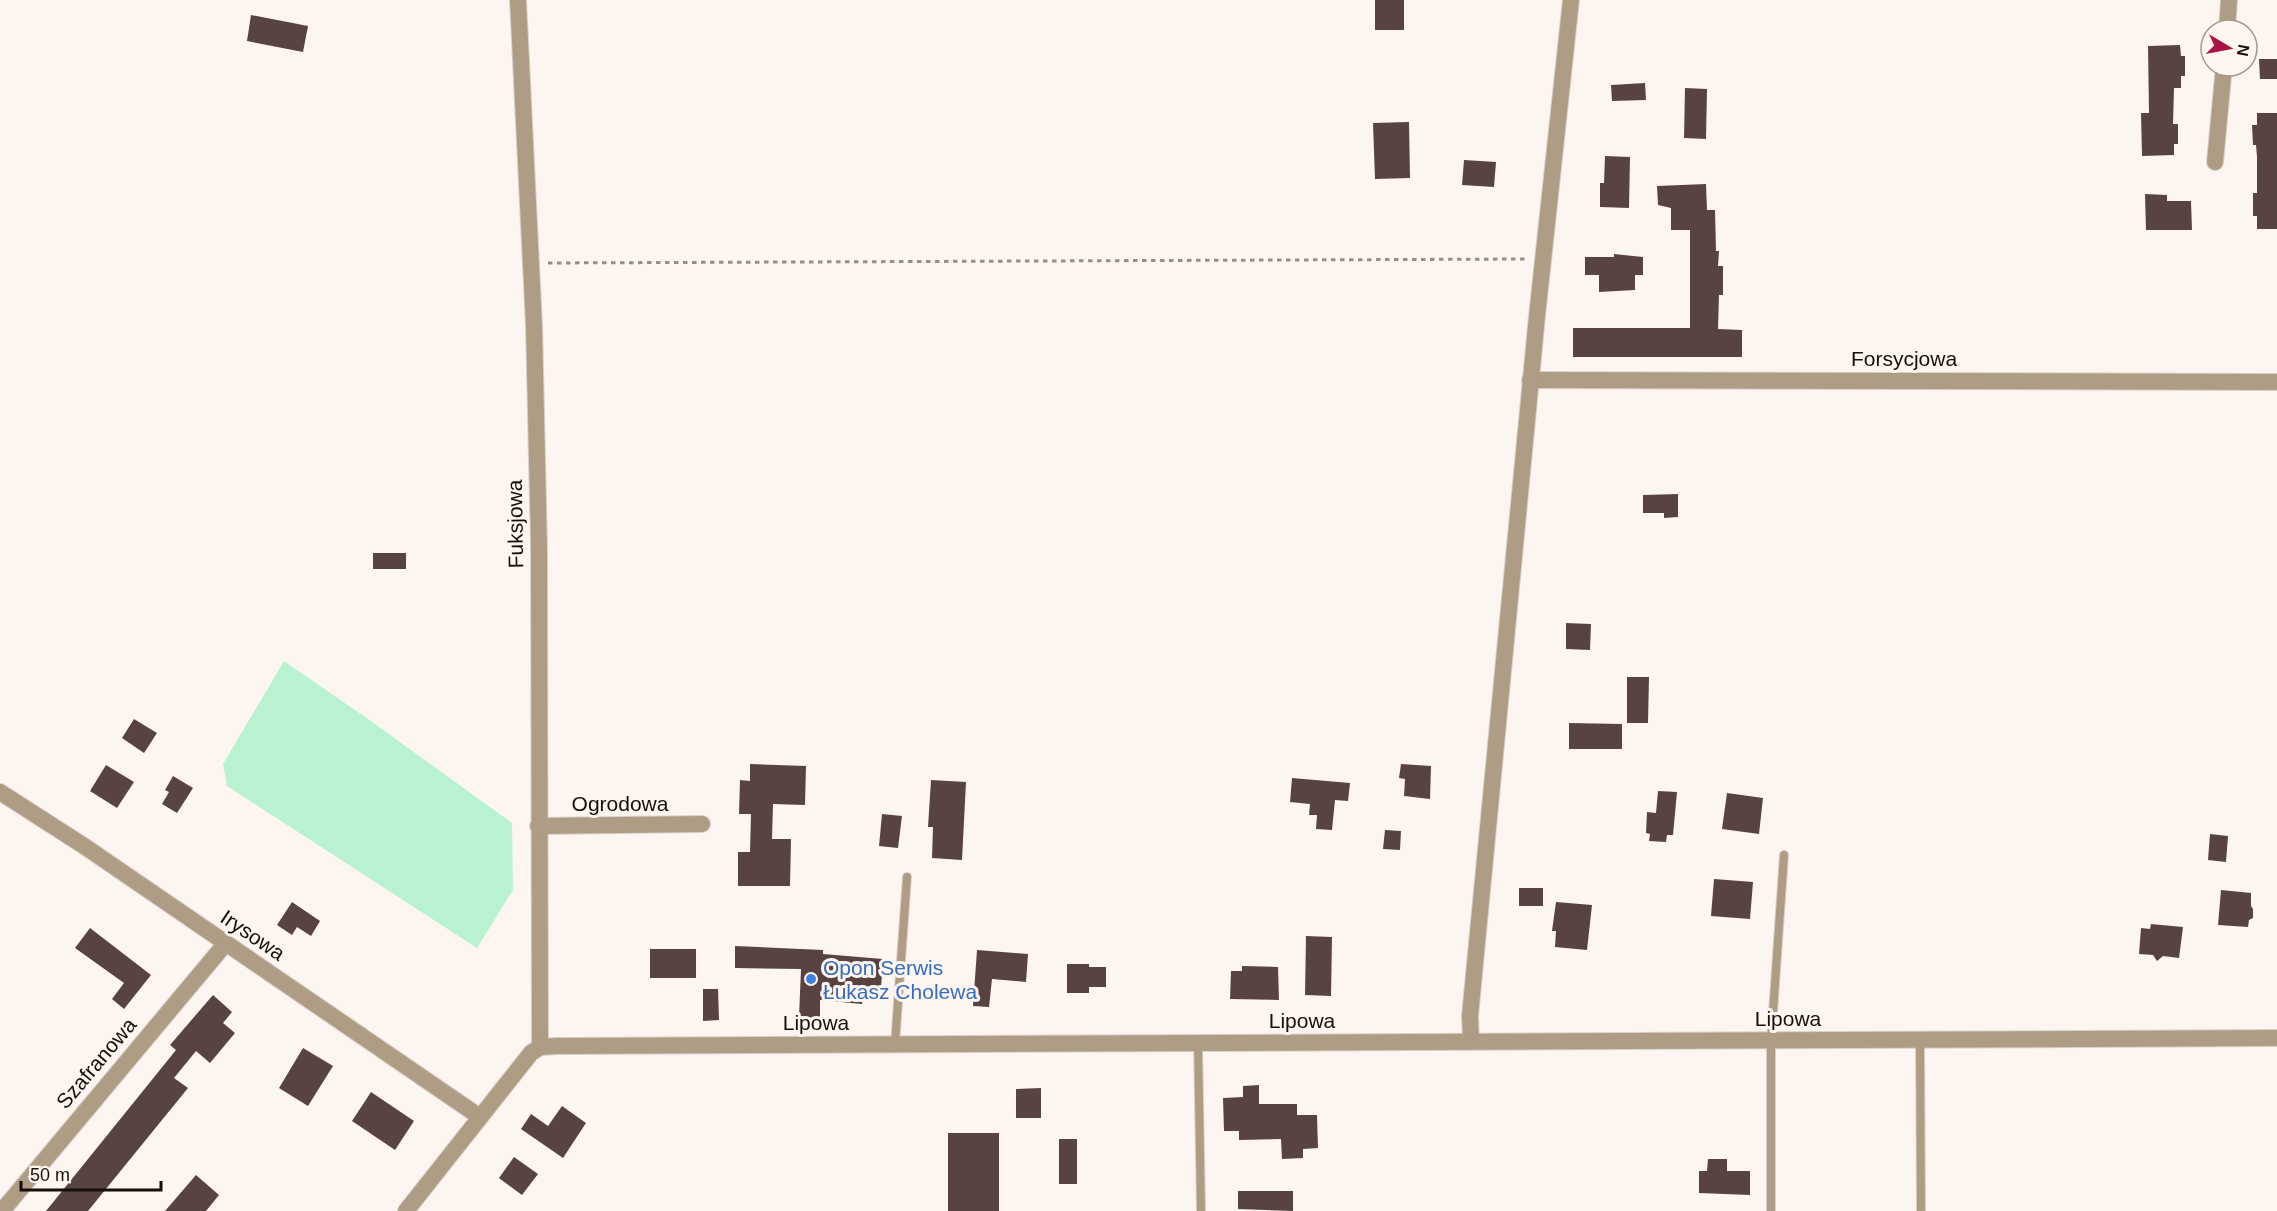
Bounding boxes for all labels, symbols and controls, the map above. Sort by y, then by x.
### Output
north arrow [2199,18,2259,78]
text: N [2234,43,2253,58]
street label: Forsycjowa [1851,347,1957,370]
street label: Fuksjowa [503,479,527,569]
street label: Ogrodowa [572,792,669,815]
street label: Irysowa [217,905,290,965]
place label: Opon Serwis Łukasz Cholewa [823,956,977,1003]
marker: Opon Serwis Łukasz Cholewa [804,972,818,986]
street label: Lipowa [1755,1007,1822,1030]
street label: Lipowa [1269,1009,1336,1032]
street label: Lipowa [783,1011,850,1034]
street label: Szafranowa [52,1013,141,1113]
scale bar [21,1154,160,1192]
text: 50 m [30,1165,70,1185]

